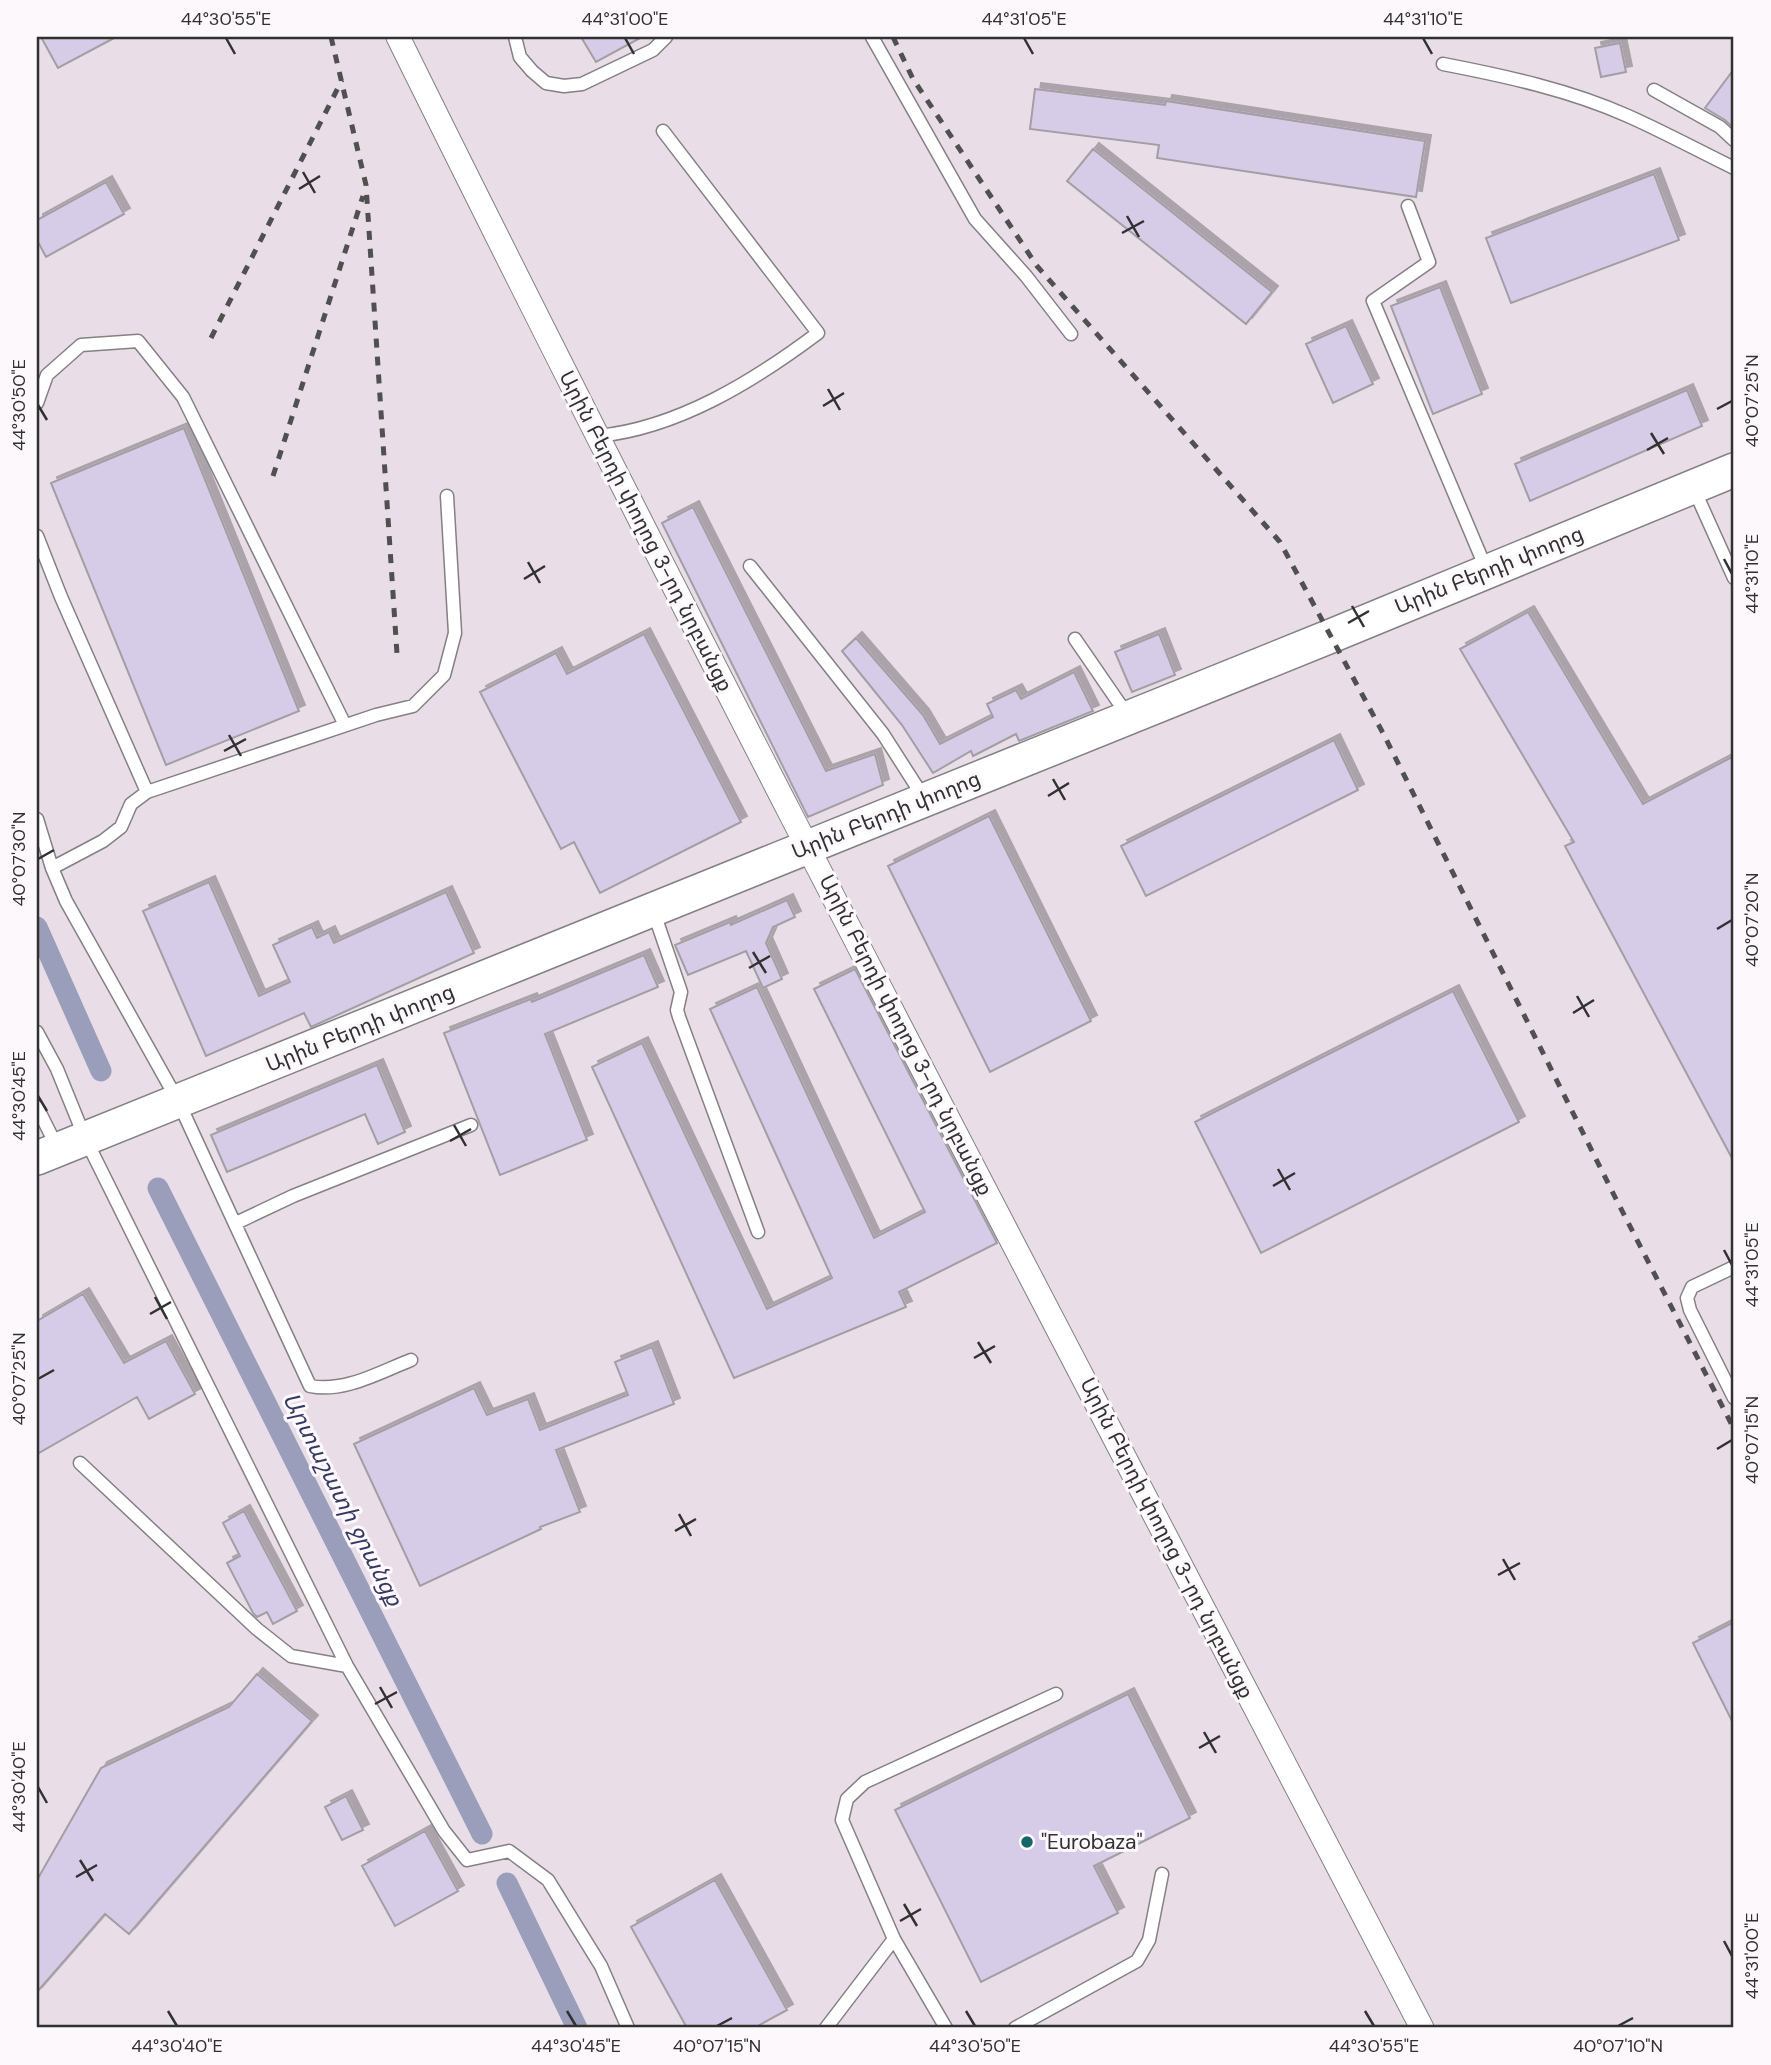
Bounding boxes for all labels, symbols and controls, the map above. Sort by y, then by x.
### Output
text: 44°30'55"E [181,7,271,31]
text: 44°31'00"E [582,7,668,31]
text: 44°31'05"E [981,7,1067,31]
text: 44°31'10"E [1383,7,1463,31]
text: 40°07'25"N [1740,354,1764,448]
text: 44°30'50"E [7,359,31,451]
street label: Արին Բերդի փողոց 3-րդ նրբանցք [553,366,739,696]
street label: Արին Բերդի փողոց [1390,519,1588,621]
text: 44°31'10"E [1740,534,1764,614]
street label: Արին Բերդի փողոց [787,764,985,866]
text: 40°07'30"N [7,811,31,907]
street label: Արին Բերդի փողոց 3-րդ նրբանցք [813,870,999,1200]
text: 40°07'20"N [1740,873,1764,967]
street label: Արին Բերդի փողոց [261,977,459,1079]
text: 44°30'45"E [7,1051,31,1141]
text: 44°31'05"E [1740,1222,1764,1308]
text: 40°07'25"N [7,1332,31,1426]
street label: Արին Բերդի փողոց 3-րդ նրբանցք [1074,1373,1260,1703]
water label: Արտաշատի ջրանցք [276,1387,410,1612]
text: 40°07'15"N [1740,1396,1764,1484]
text: 44°30'40"E [7,1741,31,1833]
place label: "Eurobaza" [1041,1828,1143,1856]
marker: "Eurobaza" [1019,1834,1035,1850]
text: 44°31'00"E [1740,1913,1764,1999]
text: 44°30'40"E [131,2034,223,2058]
text: 44°30'45"E [531,2034,621,2058]
text: 40°07'15"N [673,2034,761,2058]
text: 44°30'50"E [929,2034,1021,2058]
text: 44°30'55"E [1329,2034,1419,2058]
text: 40°07'10"N [1573,2034,1663,2058]

